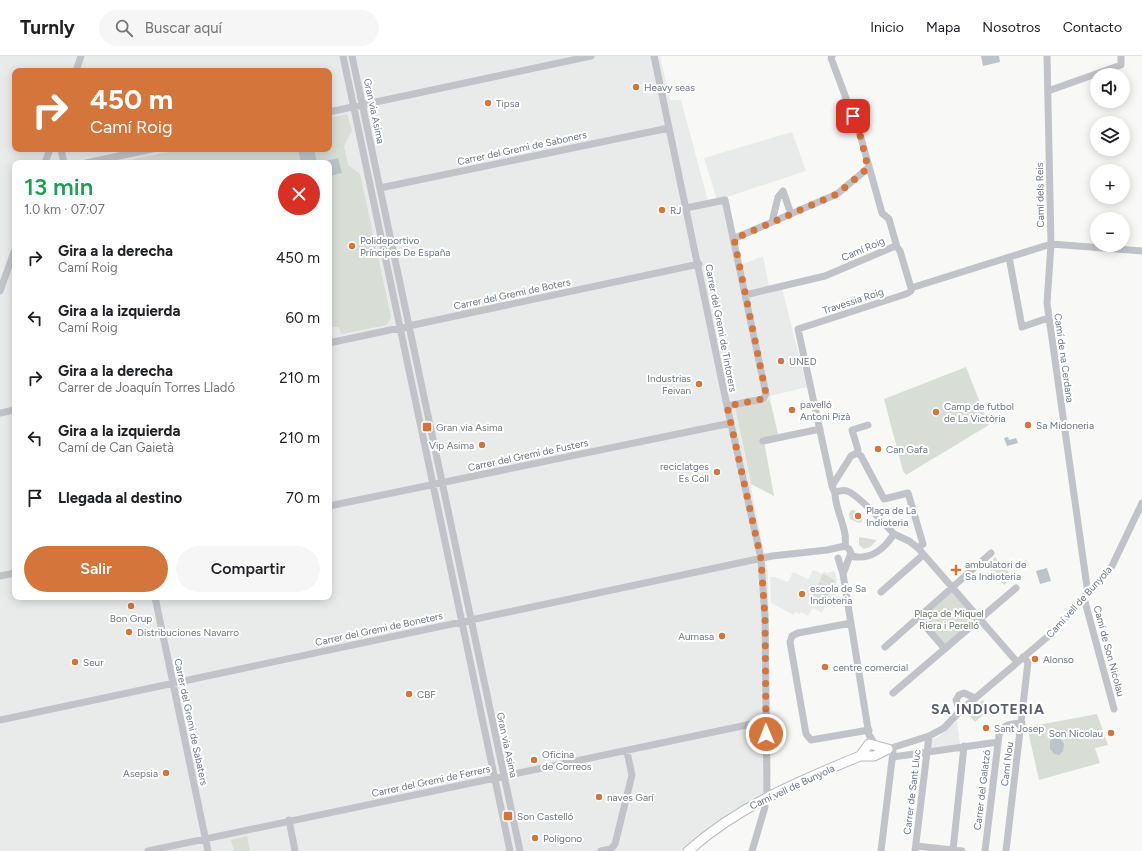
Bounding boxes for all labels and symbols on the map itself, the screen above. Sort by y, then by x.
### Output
street label: Gran via Asima [361,77,387,145]
place label: Heavy seas [644,81,695,94]
marker: Heavy seas [631,82,641,92]
place label: Tipsa [496,97,520,110]
marker: Tipsa [483,98,493,108]
pin [836,99,870,133]
street label: Carrer del Gremi de Saboners [456,128,588,168]
street label: Camí dels Reis [1033,162,1047,228]
place label: RJ [670,204,681,217]
marker: RJ [657,205,667,215]
place label: Polideportivo Príncipes De España [360,234,450,259]
street label: Camí Roig [839,234,887,264]
marker: Polideportivo Príncipes De España [347,241,357,251]
street label: Carrer del Gremi de Tintorers [702,263,740,393]
street label: Carrer del Gremi de Boters [452,275,572,313]
street label: Travessia Roig [821,285,885,317]
street label: Camí de na Cerdana [1051,312,1077,404]
place label: UNED [789,355,817,368]
marker: UNED [776,356,786,366]
place label: Industrias Feivan [647,372,691,397]
marker: Industrias Feivan [694,379,704,389]
place label: pavelló Antoni Pizà [800,398,850,423]
place label: Camp de futbol de La Victòria [944,400,1014,425]
marker: pavelló Antoni Pizà [787,405,797,415]
marker: Camp de futbol de La Victòria [931,407,941,417]
place label: Sa Midoneria [1036,419,1094,432]
marker: Sa Midoneria [1023,420,1033,430]
marker: Gran via Asima [421,421,433,433]
place label: Gran via Asima [436,421,503,434]
street label: Carrer del Gremi de Fusters [467,436,590,474]
place label: Vip Asima [429,439,474,452]
marker: Vip Asima [477,440,487,450]
place label: Can Gafa [886,443,928,456]
marker: Can Gafa [873,444,883,454]
place label: reciclatges Es Coll [660,460,709,485]
marker: reciclatges Es Coll [712,467,722,477]
place label: Plaça de La Indioteria [866,504,916,529]
marker: Plaça de La Indioteria [853,511,863,521]
place label: ambulatori de Sa Indioteria [965,558,1027,583]
street label: Camí vell de Bunyola [1043,563,1115,641]
marker: ambulatori de Sa Indioteria [950,564,962,576]
place label: escola de Sa Indioteria [810,582,866,607]
marker: escola de Sa Indioteria [797,589,807,599]
marker: Bon Grup [126,601,136,611]
street label: Camí de Son Nicolau [1091,604,1127,698]
park label: Plaça de Miquel Riera i Perelló [914,607,984,632]
street label: Carrer del Gremi de Boneters [314,609,444,649]
place label: Bon Grup [110,612,152,625]
place label: Distribuciones Navarro [137,626,239,639]
marker: Distribuciones Navarro [124,627,134,637]
place label: Aumasa [678,630,714,643]
marker: Aumasa [717,631,727,641]
place label: Alonso [1043,653,1074,666]
marker: Alonso [1030,654,1040,664]
place label: Seur [83,656,104,669]
marker: Seur [70,657,80,667]
street label: Carrer del Gremi de Sabaters [171,657,211,787]
place label: centre comercial [833,661,908,674]
marker: centre comercial [820,662,830,672]
place label: CBF [417,688,436,701]
marker: CBF [404,689,414,699]
district label: SA INDIOTERIA [931,701,1045,718]
street label: Gran via Asima [494,711,520,779]
position arrow [745,713,787,755]
place label: Sant Josep [994,722,1044,735]
marker: Sant Josep [981,723,991,733]
place label: Son Nicolau [1049,727,1103,740]
marker: Son Nicolau [1106,728,1116,738]
street label: Camí Nou [998,741,1016,787]
place label: Oficina de Correos [542,748,592,773]
street label: Carrer de Sant Lluc [900,748,924,835]
street label: Carrer del Galatzó [971,749,993,831]
marker: Oficina de Correos [529,755,539,765]
street label: Carrer del Gremi de Ferrers [370,762,492,800]
street label: Camí vell de Bunyola [747,762,837,812]
place label: Asepsia [123,767,158,780]
marker: Asepsia [161,768,171,778]
place label: naves Garí [607,791,654,804]
marker: naves Garí [594,792,604,802]
marker: Son Castelló [502,810,514,822]
place label: Son Castelló [517,810,574,823]
place label: Polígono [543,832,582,845]
marker: Polígono [530,833,540,843]

